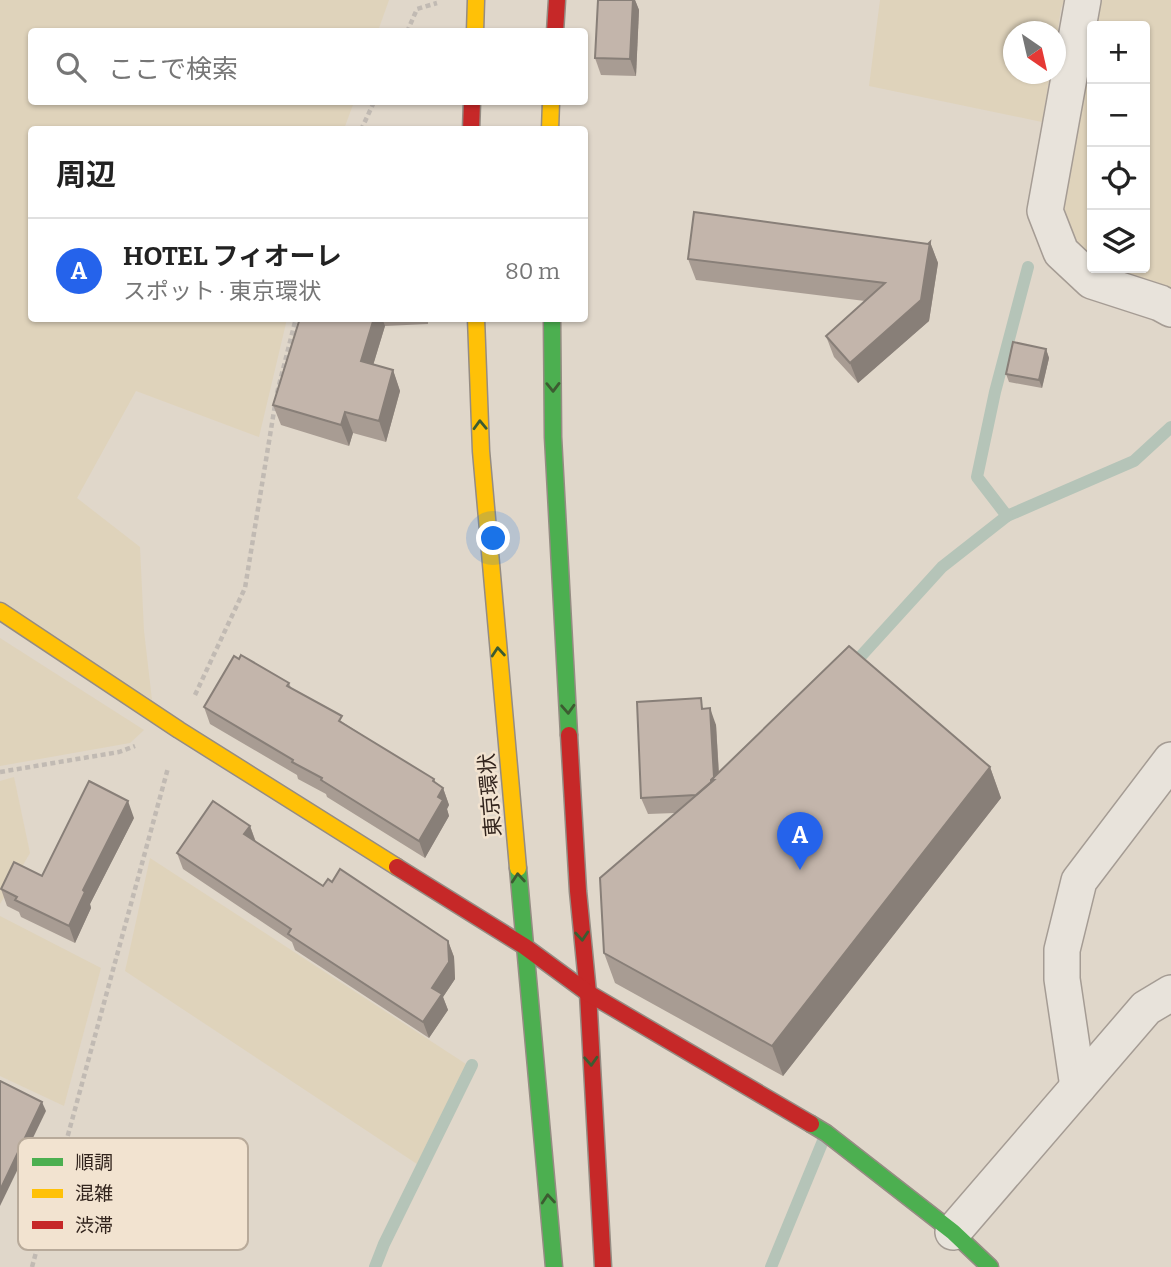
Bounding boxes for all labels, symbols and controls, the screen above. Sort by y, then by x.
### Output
north arrow [1003,21,1066,84]
map controls [1087,21,1150,273]
button: + [1087,21,1150,84]
search box [28,28,588,105]
icon: search [52,48,90,86]
text: ここで検索 [108,54,238,85]
button: − [1087,84,1150,147]
button: locate [1087,147,1150,210]
text: 周辺 [56,157,116,193]
button: layers [1087,210,1150,273]
text: HOTEL フィオーレ [123,241,342,272]
text: A [71,257,87,285]
text: 80 m [505,257,560,285]
text: スポット · 東京環状 [123,277,321,305]
one-way arrow [545,382,561,392]
one-way arrow [472,419,487,430]
your location [476,521,510,555]
one-way arrow [491,646,506,657]
one-way arrow [560,703,575,714]
street label: 東京環状 [473,752,507,838]
pin: A [777,812,823,870]
one-way arrow [511,873,526,884]
one-way arrow [574,930,589,941]
one-way arrow [584,1056,599,1067]
legend [18,1138,248,1250]
text: 順調 [75,1151,113,1174]
text: 混雑 [75,1182,113,1205]
one-way arrow [541,1193,556,1204]
text: 渋滞 [75,1214,113,1237]

